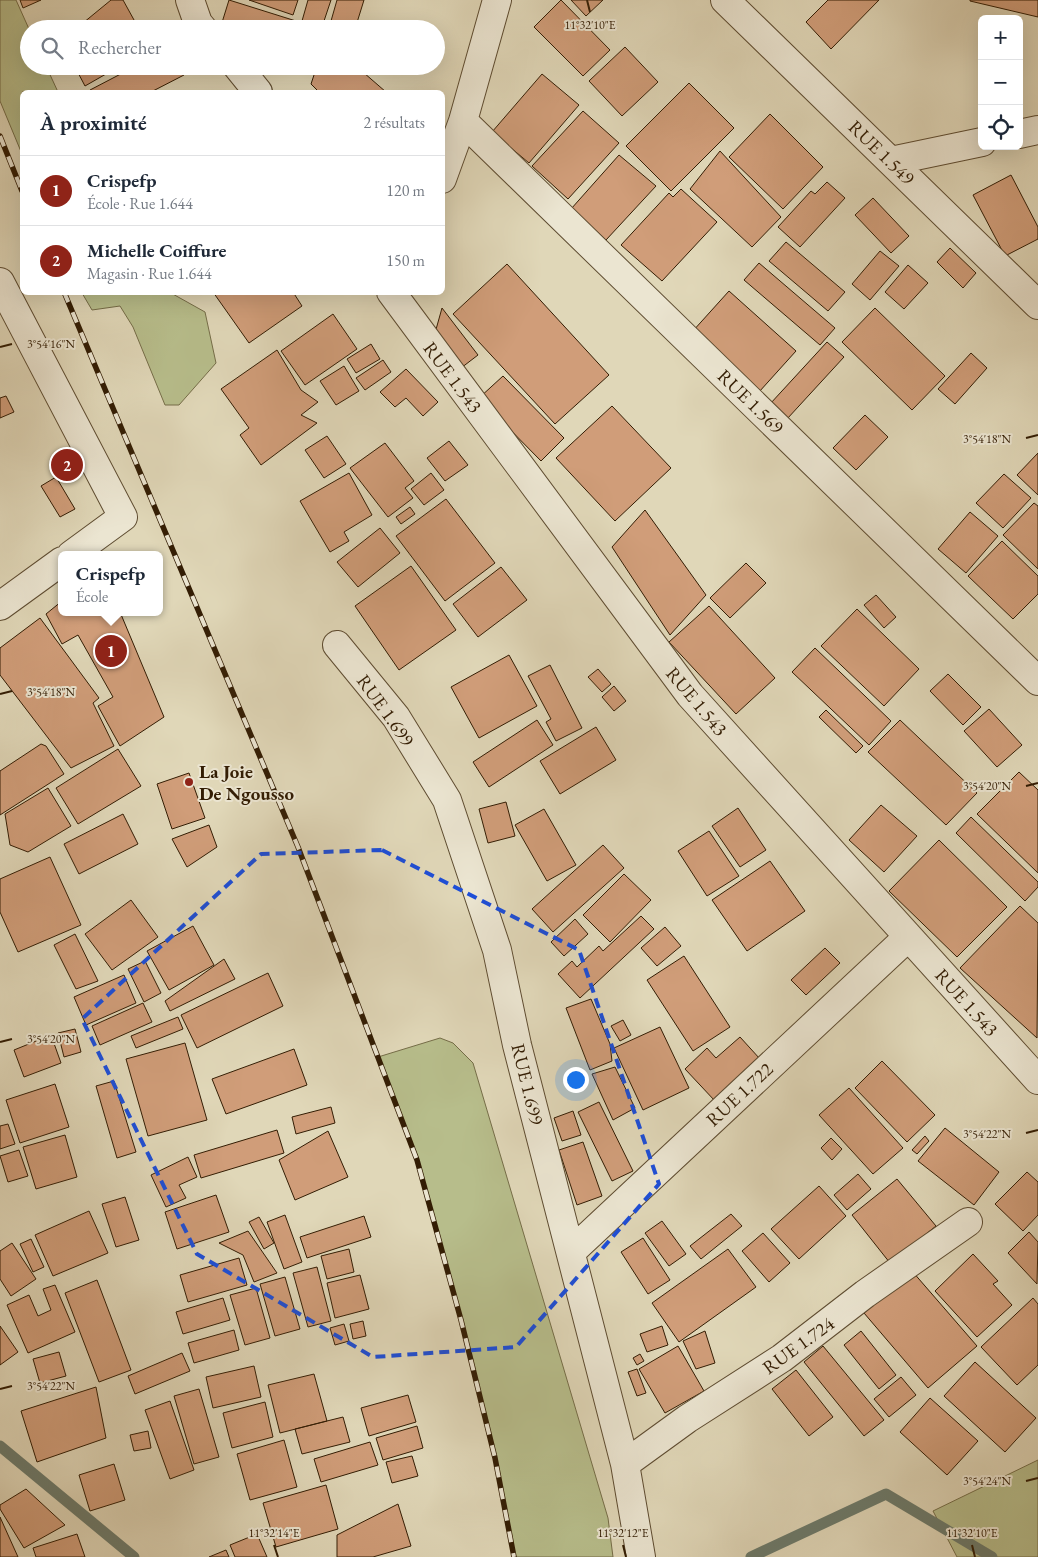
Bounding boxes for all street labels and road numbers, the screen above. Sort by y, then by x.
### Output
street label: RUE 1.549 [843,115,920,190]
street label: RUE 1.543 [418,337,488,418]
street label: RUE 1.569 [712,364,789,439]
street label: RUE 1.543 [660,662,733,741]
street label: RUE 1.699 [351,669,420,751]
street label: RUE 1.543 [930,963,1004,1042]
street label: RUE 1.699 [505,1041,550,1127]
street label: RUE 1.722 [700,1057,778,1132]
street label: RUE 1.724 [757,1310,840,1380]

